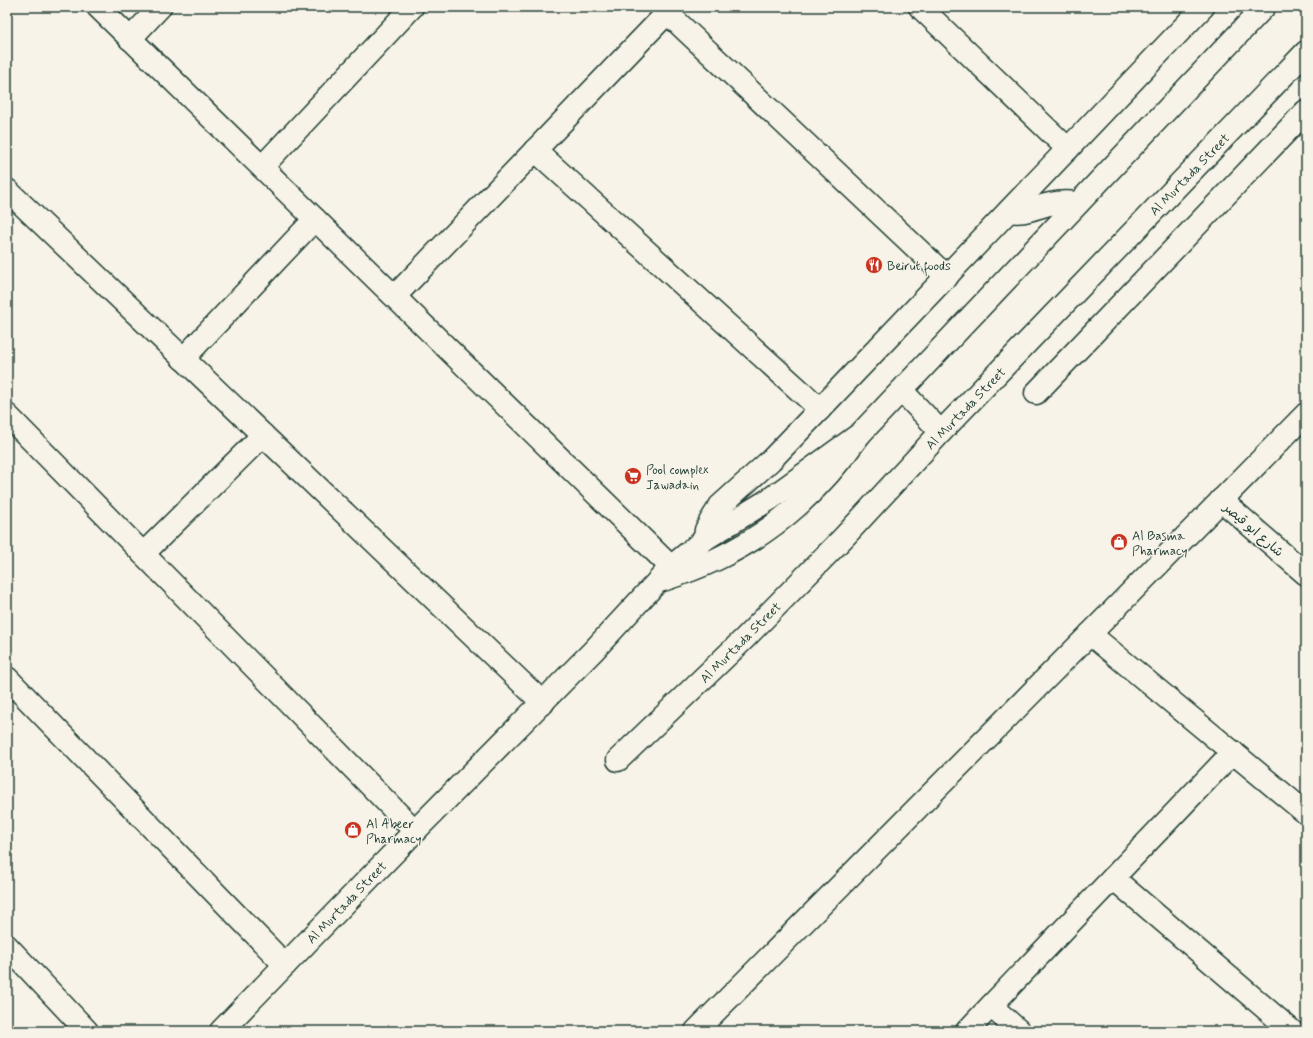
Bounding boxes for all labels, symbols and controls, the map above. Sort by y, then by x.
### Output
street label: Al Murtada Street [1146,130,1234,220]
restaurant icon: Beirut foods [864,255,884,275]
place label: Beirut foods [887,258,951,277]
street label: Al Murtada Street [922,364,1010,454]
place label: Pool complex Jawadain [646,462,709,494]
supermarket icon: Pool complex Jawadain [623,466,643,486]
street label: شارع ابو قيصر [1219,499,1287,561]
place label: Al Basma Pharmacy [1132,528,1188,560]
shop icon: Al Basma Pharmacy [1109,532,1129,552]
street label: Al Murtada Street [697,599,785,687]
place label: Al Abeer Pharmacy [366,816,422,848]
shop icon: Al Abeer Pharmacy [343,820,363,840]
street label: Al Murtada Street [303,858,391,948]

